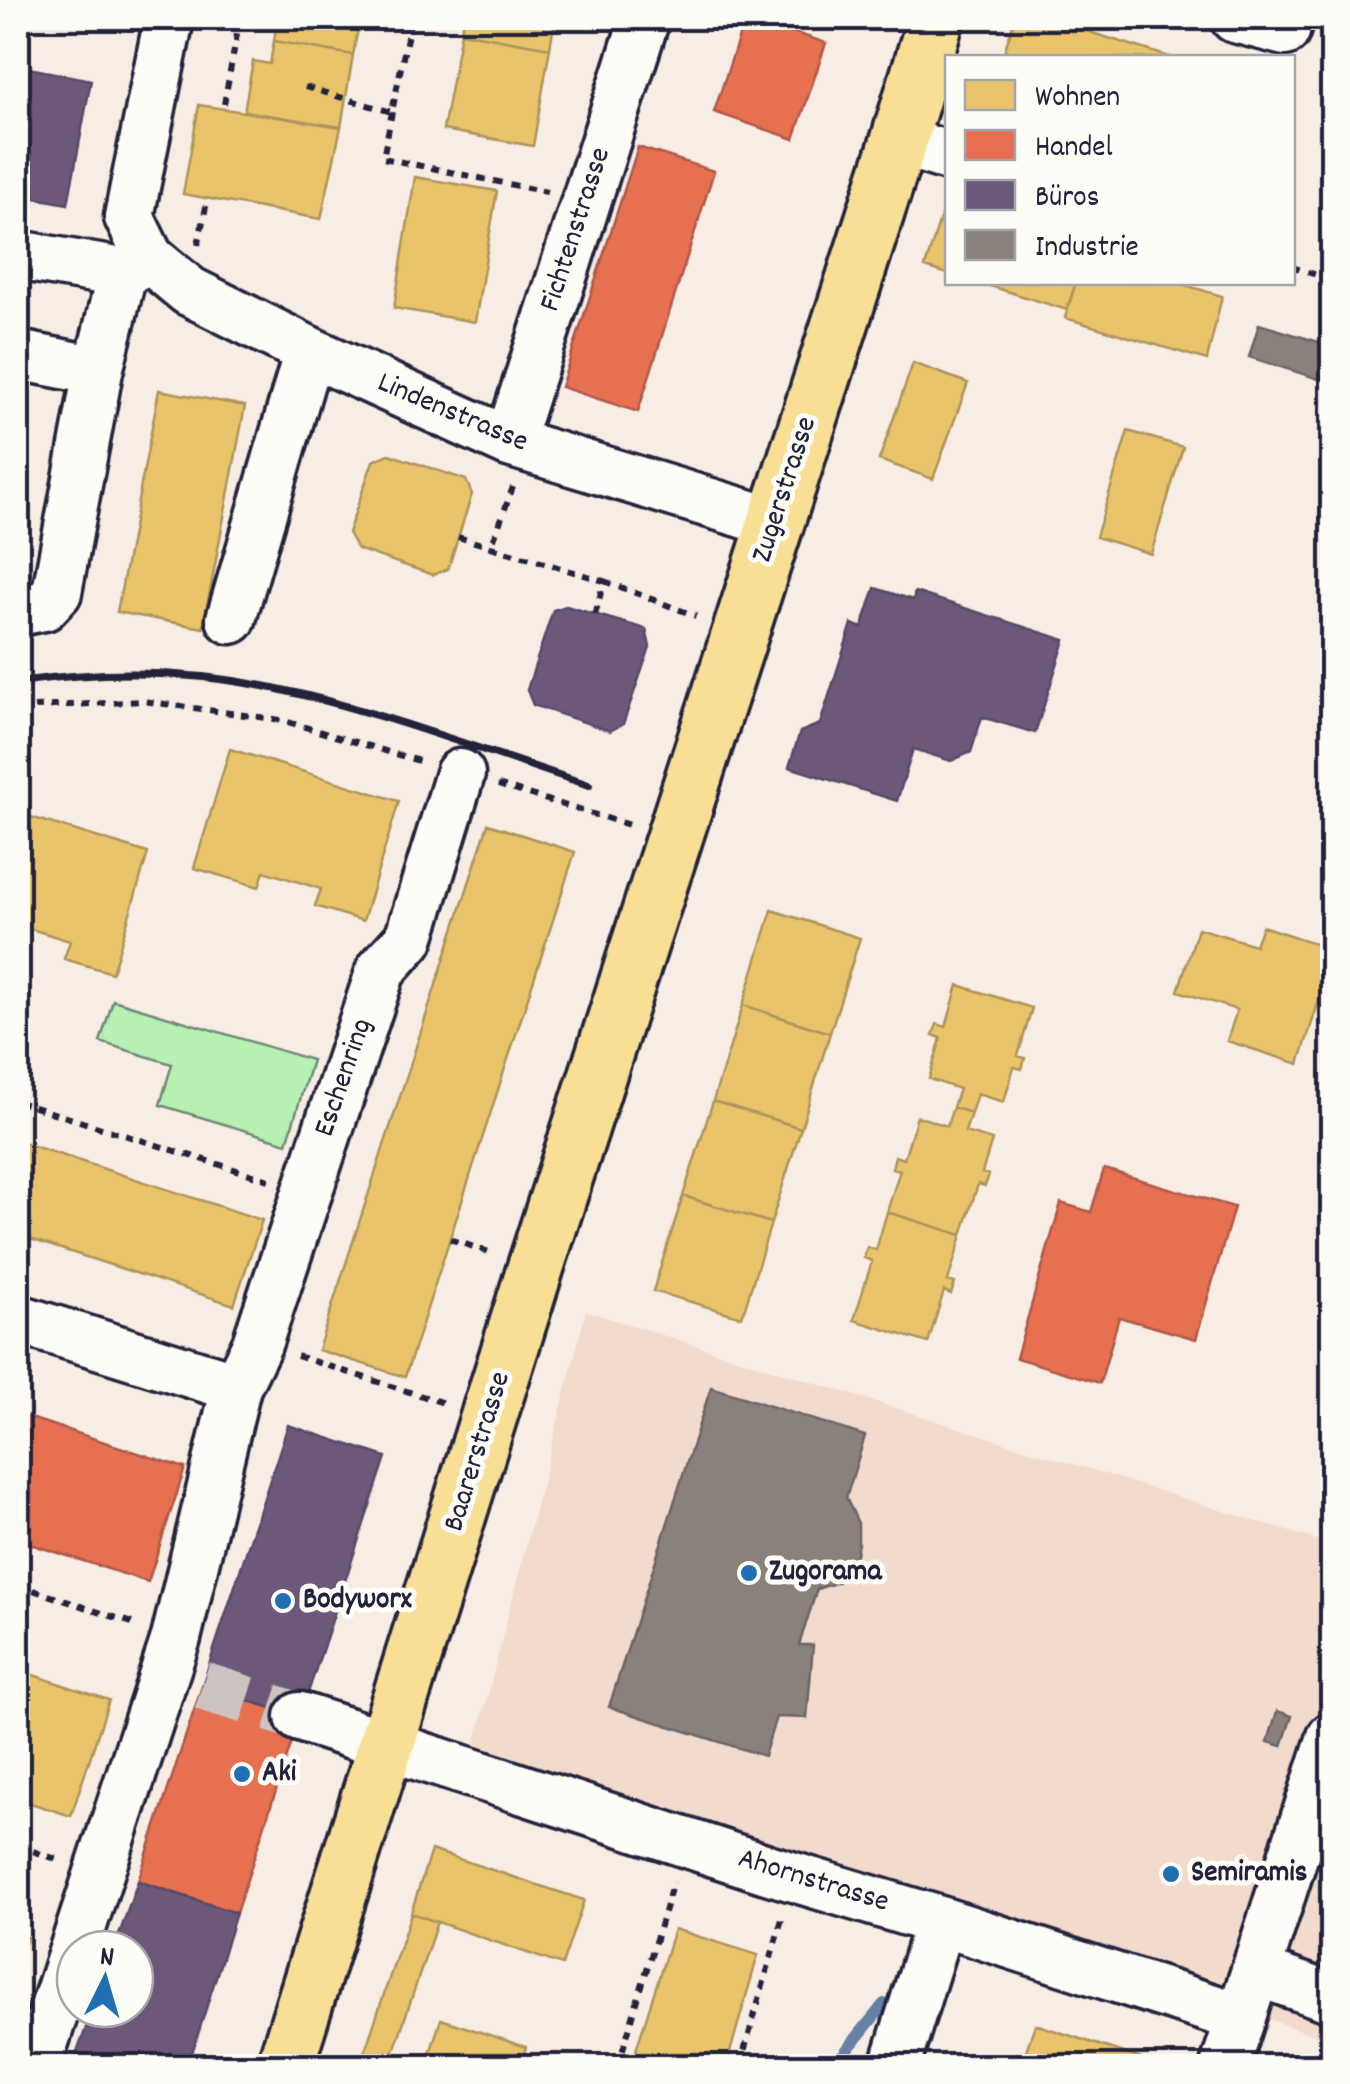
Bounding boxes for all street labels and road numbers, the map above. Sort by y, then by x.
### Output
street label: Fichtenstrasse [530,142,624,318]
street label: Lindenstrasse [370,363,534,465]
street label: Zugerstrasse [742,412,830,568]
street label: Eschenring [305,1013,385,1143]
street label: Baarerstrasse [434,1367,524,1537]
street label: Ahornstrasse [732,1839,894,1925]

